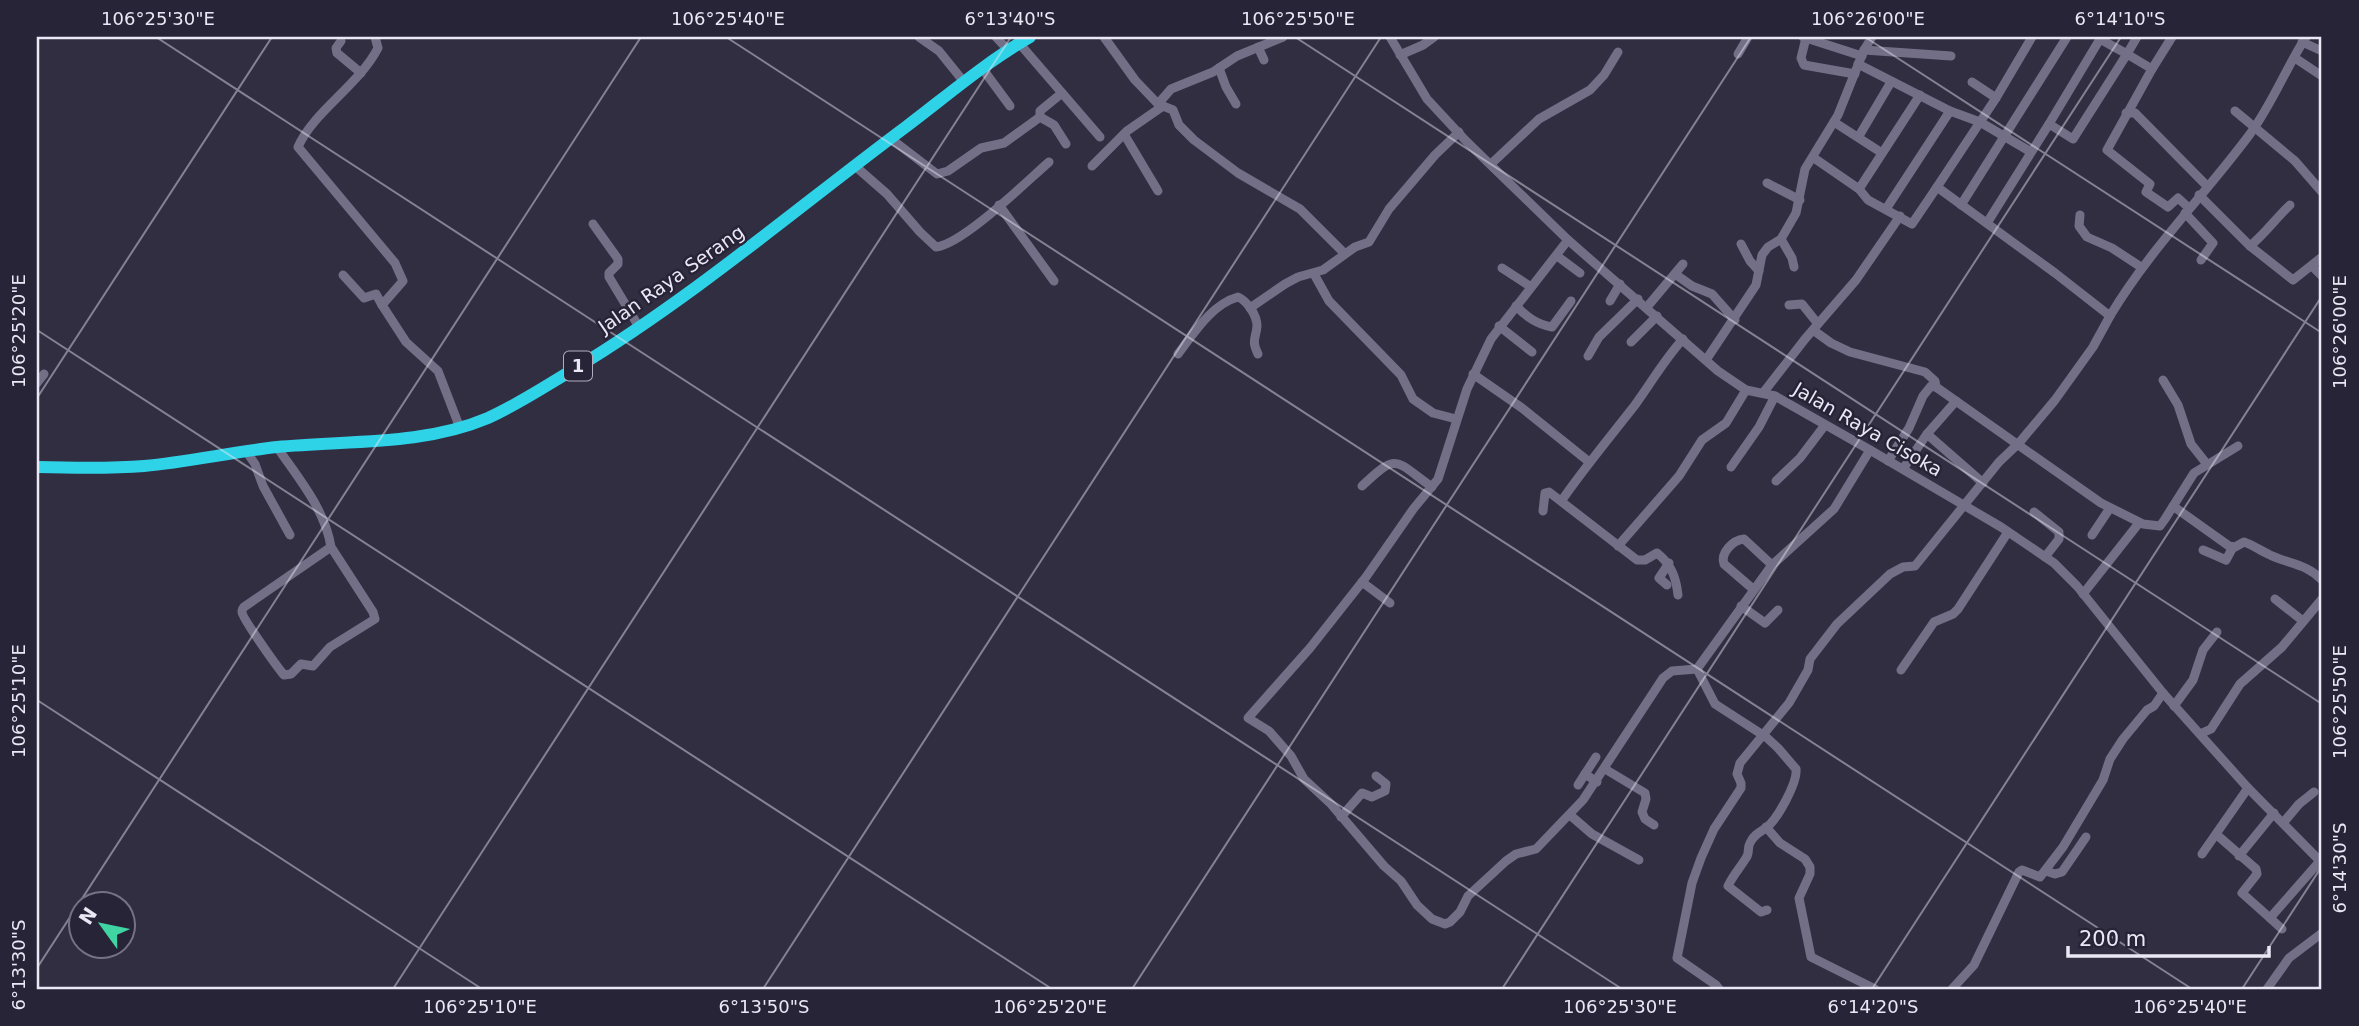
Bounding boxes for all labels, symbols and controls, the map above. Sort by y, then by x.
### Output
text: 106°25'30"E [101,8,215,29]
text: 106°25'40"E [671,8,785,29]
text: 6°13'40"S [965,8,1055,29]
text: 106°25'50"E [1241,8,1355,29]
text: 106°26'00"E [1811,8,1925,29]
text: 6°14'10"S [2075,8,2165,29]
street label: Jalan Raya Serang [593,220,748,338]
text: 106°25'20"E [8,274,29,388]
text: 106°26'00"E [2329,275,2350,389]
road number: 1 [564,352,592,380]
street label: Jalan Raya Cisoka [1789,377,1946,481]
text: 106°25'10"E [8,644,29,758]
text: 106°25'50"E [2329,645,2350,759]
text: 6°14'30"S [2329,823,2350,913]
north arrow [66,890,136,960]
text: N [74,903,101,928]
scale bar [2068,914,2270,958]
text: 6°13'30"S [8,920,29,1010]
text: 200 m [2079,927,2146,951]
text: 106°25'10"E [423,996,537,1017]
text: 6°13'50"S [719,996,809,1017]
text: 106°25'20"E [993,996,1107,1017]
text: 106°25'30"E [1563,996,1677,1017]
text: 6°14'20"S [1828,996,1918,1017]
text: 106°25'40"E [2133,996,2247,1017]

